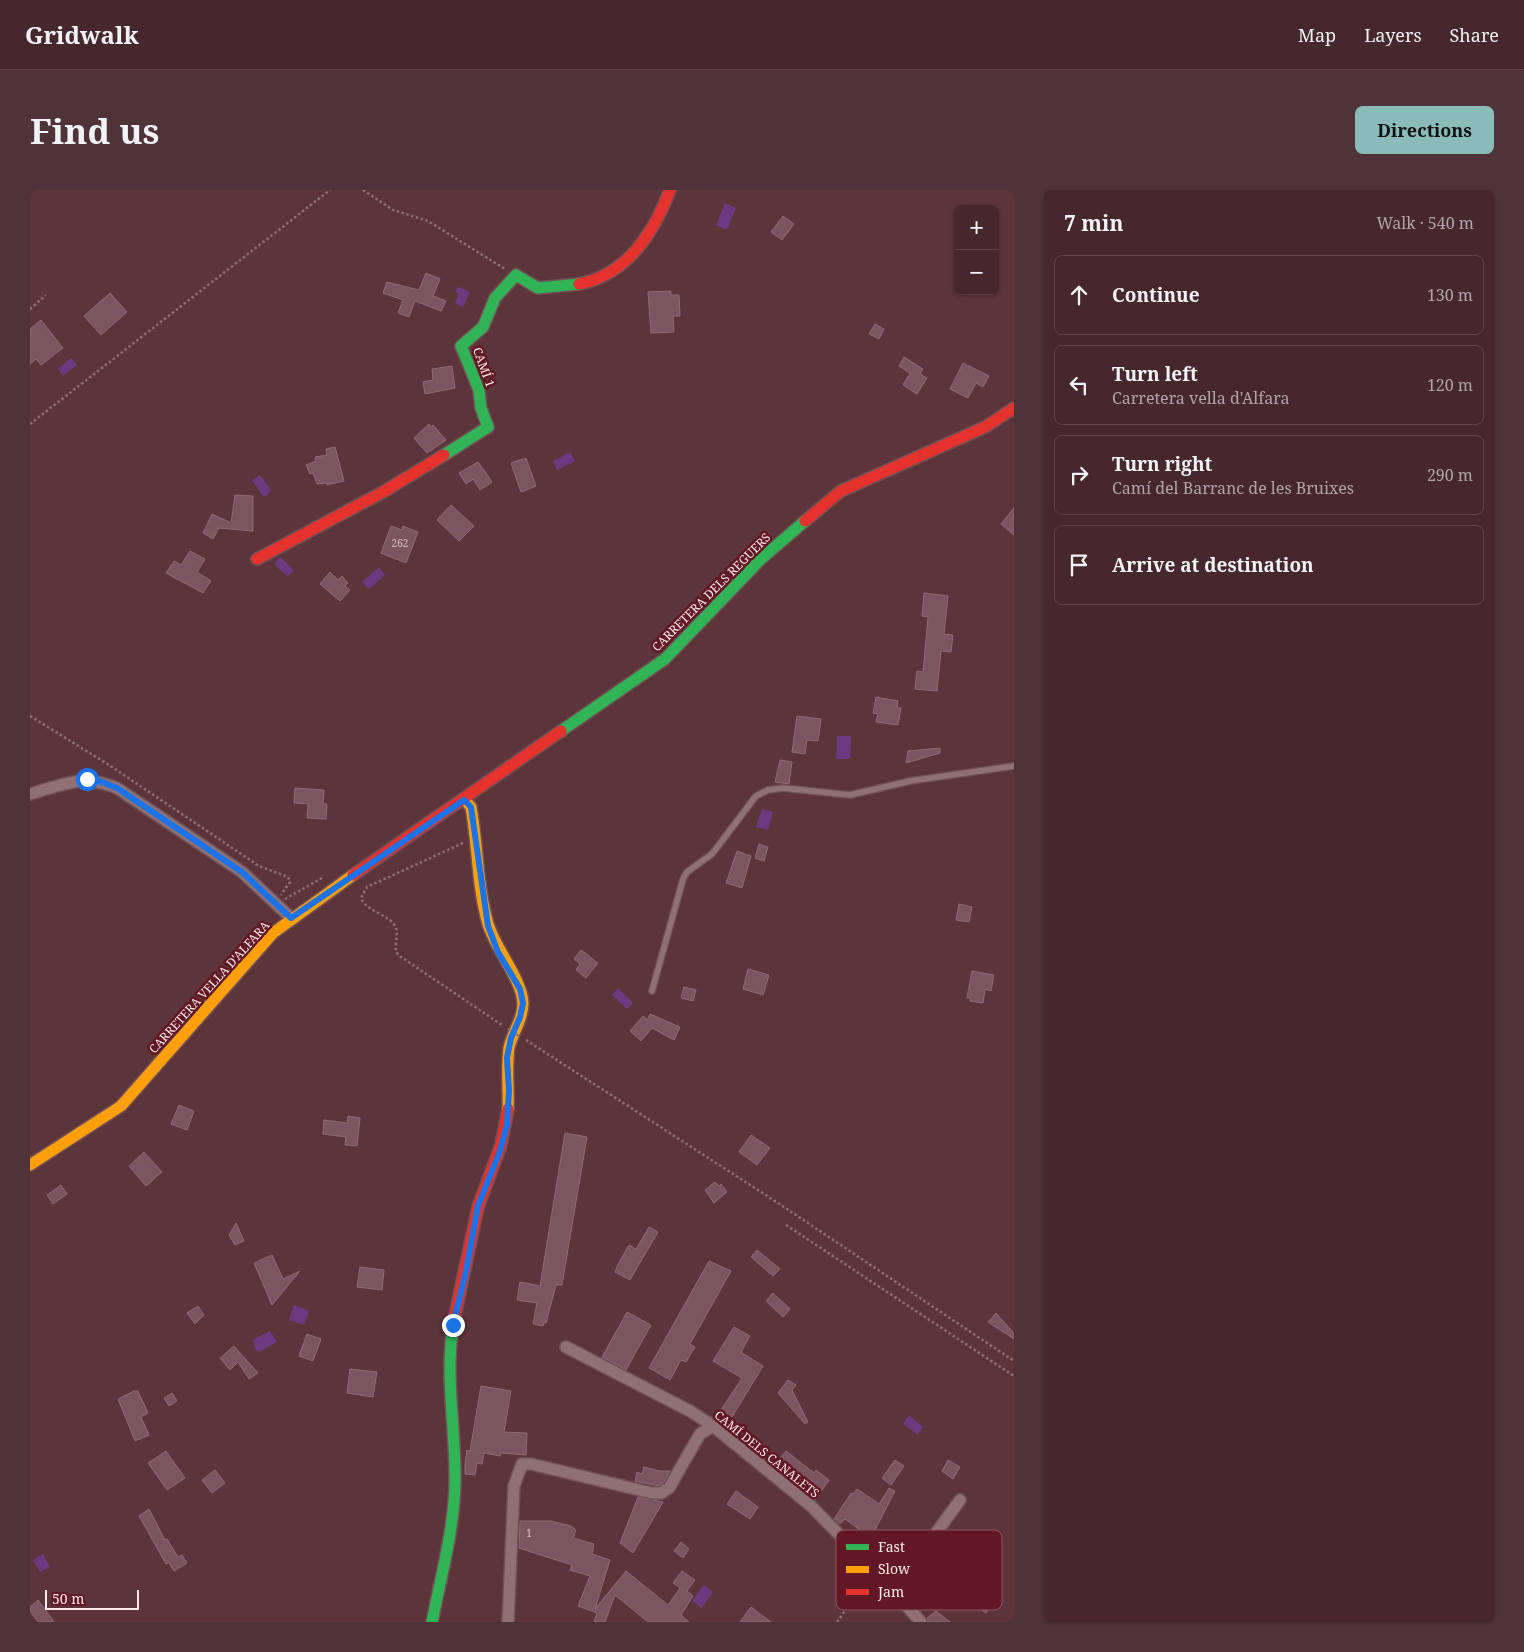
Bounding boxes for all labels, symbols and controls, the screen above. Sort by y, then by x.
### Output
text: Gridwalk [25,18,139,51]
text: Map [1298,23,1336,47]
text: Layers [1364,23,1422,47]
text: Share [1450,23,1499,47]
button: Directions [1355,106,1494,154]
text: Find us [30,107,159,154]
map controls [954,205,999,295]
button: + [954,205,999,250]
text: 7 min [1064,209,1123,237]
text: Walk · 540 m [1377,212,1474,234]
button: − [954,250,999,295]
icon: ahead [1065,281,1093,309]
text: Continue [1112,282,1200,308]
text: 130 m [1427,284,1473,306]
street label: CAMÍ 1 [469,345,499,389]
text: Turn left [1112,361,1198,387]
icon: left [1065,371,1093,399]
text: 120 m [1427,374,1473,396]
text: Carretera vella d'Alfara [1112,387,1289,409]
text: Turn right [1112,451,1212,477]
icon: right [1065,461,1093,489]
text: 290 m [1427,464,1473,486]
text: Camí del Barranc de les Bruixes [1112,477,1354,499]
street label: CARRETERA DELS REGUERS [648,529,774,655]
house number: 262 [392,536,408,550]
icon: arrive [1065,551,1093,579]
text: Arrive at destination [1112,552,1314,578]
route start [76,768,99,791]
street label: CARRETERA VELLA D'ALFARA [145,917,273,1057]
route end [442,1314,465,1337]
street label: CAMÍ DELS CANALETS [711,1406,823,1502]
house number: 1 [526,1526,532,1540]
legend [836,1530,1002,1610]
text: Fast [878,1537,905,1556]
text: Slow [878,1559,911,1578]
text: Jam [877,1582,904,1601]
scale bar [45,1587,139,1610]
text: 50 m [52,1589,85,1608]

